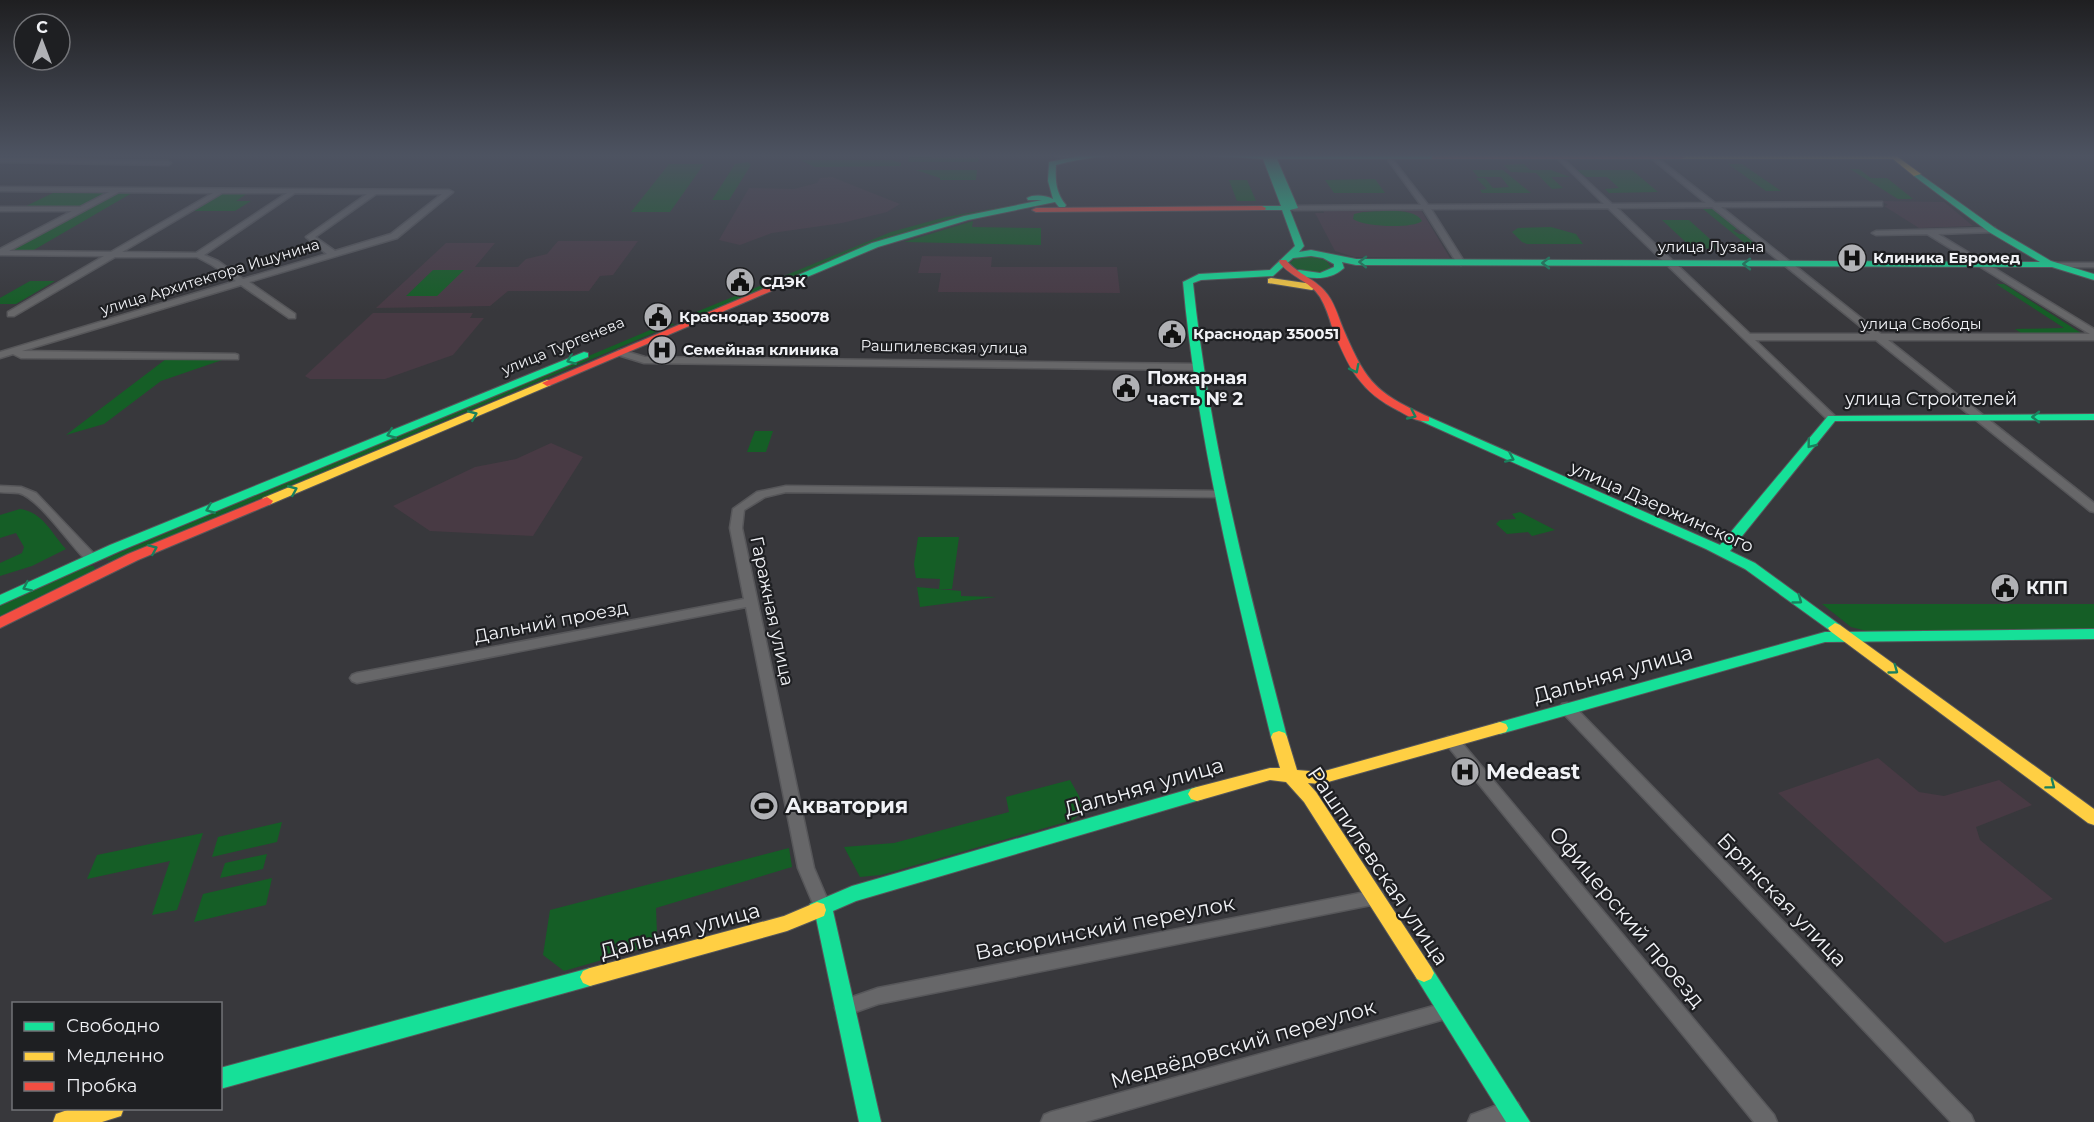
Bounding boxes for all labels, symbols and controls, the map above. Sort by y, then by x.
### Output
north arrow [12,12,72,72]
text: С [36,18,48,37]
street label: улица Архитектора Ишунина [97,234,322,319]
street label: улица Лузана [1657,237,1764,256]
hospital icon: Клиника Евромед [1836,242,1868,274]
place label: Клиника Евромед [1873,248,2021,267]
one-way arrow [1358,255,1367,268]
one-way arrow [1541,257,1550,269]
one-way arrow [1742,258,1751,270]
public building icon: СДЭК [724,266,756,298]
place label: СДЭК [761,272,806,291]
public building icon: Краснодар 350078 [642,301,674,333]
place label: Краснодар 350078 [679,307,829,326]
street label: улица Тургенева [498,312,627,379]
street label: улица Свободы [1859,314,1982,333]
public building icon: Краснодар 350051 [1156,318,1188,350]
place label: Краснодар 350051 [1193,324,1339,343]
hospital icon: Семейная клиника [646,334,678,366]
street label: Рашпилевская улица [860,336,1028,357]
place label: Семейная клиника [683,340,839,359]
one-way arrow [566,353,577,365]
one-way arrow [1348,362,1360,373]
place label: Пожарная часть № 2 [1147,367,1247,410]
public building icon: Пожарная часть № 2 [1110,372,1142,404]
street label: улица Строителей [1844,388,2017,410]
one-way arrow [1405,407,1416,419]
one-way arrow [466,410,477,422]
one-way arrow [2031,411,2040,423]
one-way arrow [386,427,396,440]
one-way arrow [1807,437,1818,448]
one-way arrow [1503,451,1514,463]
street label: улица Дзержинского [1566,456,1757,557]
one-way arrow [286,486,297,498]
one-way arrow [205,502,216,514]
street label: Гаражная улица [745,534,799,688]
one-way arrow [147,544,158,556]
public building icon: КПП [1989,572,2021,604]
place label: КПП [2026,577,2068,599]
one-way arrow [22,580,33,592]
one-way arrow [1791,592,1802,603]
street label: Дальний проезд [472,596,630,648]
street label: Дальняя улица [1530,639,1695,708]
one-way arrow [1887,663,1898,674]
street label: Дальняя улица [1061,752,1226,821]
hospital icon: Medeast [1449,756,1481,788]
place label: Medeast [1486,759,1580,784]
street label: Рашпилевская улица [1303,762,1454,970]
one-way arrow [2044,778,2055,789]
sports icon: Акватория [748,790,780,822]
place label: Акватория [785,793,908,818]
street label: Офицерский проезд [1544,821,1710,1012]
street label: Брянская улица [1712,828,1852,972]
street label: Васюринский переулок [973,890,1237,965]
street label: Дальняя улица [597,897,763,964]
street label: Медвёдовский переулок [1107,994,1378,1093]
legend [12,1002,222,1110]
text: Свободно [66,1015,160,1037]
text: Медленно [66,1045,164,1067]
text: Пробка [66,1075,137,1097]

